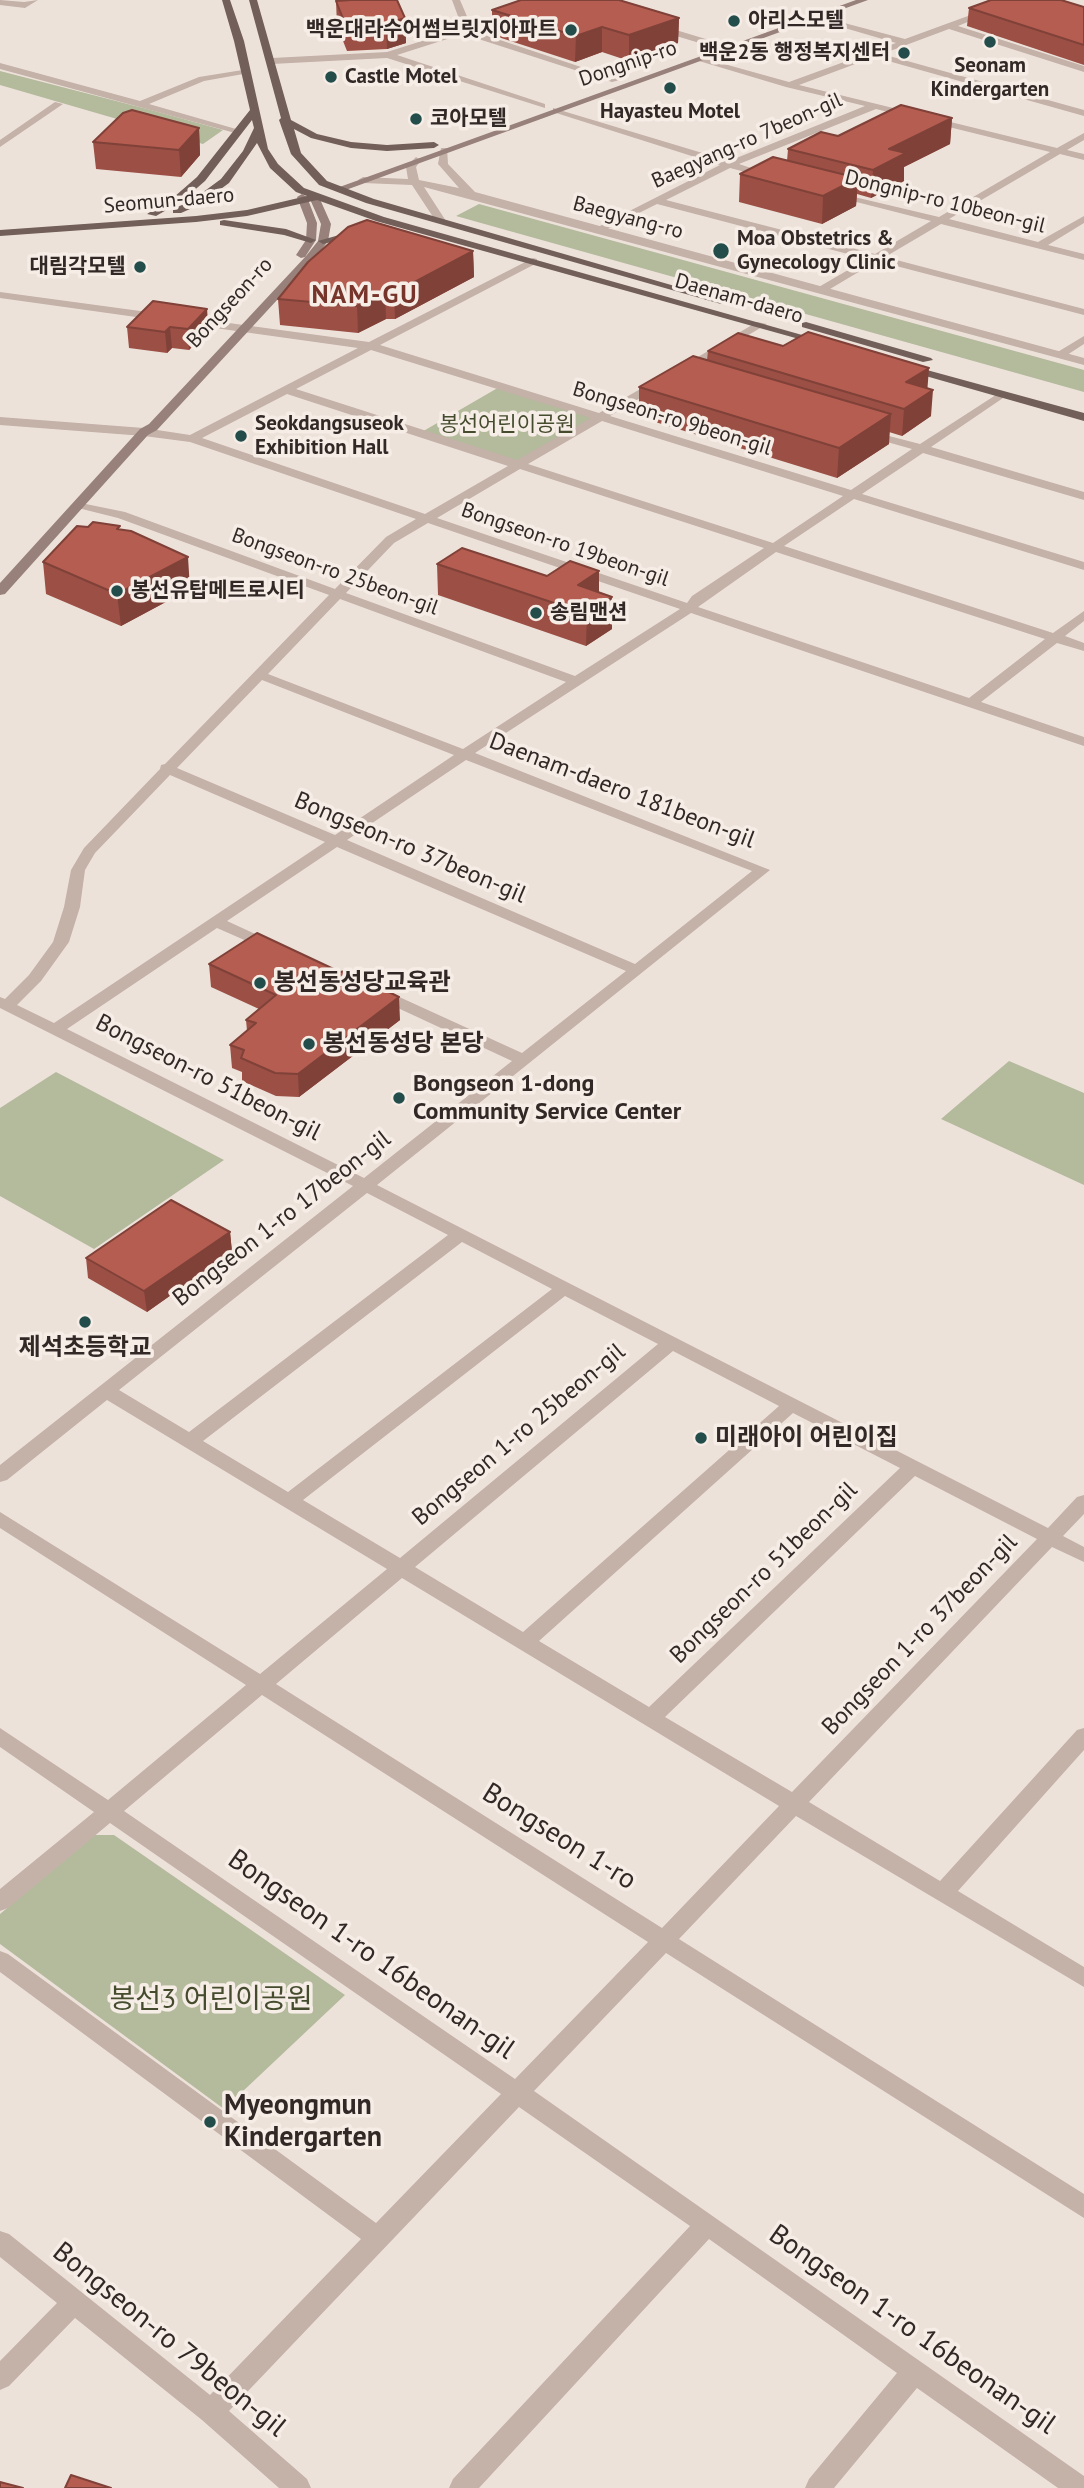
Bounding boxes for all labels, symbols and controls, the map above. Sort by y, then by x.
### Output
place label: 아리스모텔 [748,8,845,34]
marker: 아리스모텔 [726,13,742,29]
place label: 백운대라수어썸브릿지아파트 [306,17,557,43]
marker: 백운대라수어썸브릿지아파트 [563,22,579,38]
marker: Seonam Kindergarten [982,34,998,50]
street label: Dongnip-ro [576,35,680,93]
place label: 백운2동 행정복지센터 [699,40,890,66]
marker: 백운2동 행정복지센터 [896,45,912,61]
place label: Seonam Kindergarten [931,53,1049,103]
place label: Castle Motel [345,64,457,90]
marker: Castle Motel [323,69,339,85]
marker: Hayasteu Motel [662,80,678,96]
street label: Baegyang-ro 7beon-gil [648,88,846,194]
place label: Hayasteu Motel [600,99,740,125]
place label: 코아모텔 [430,106,507,132]
marker: 코아모텔 [408,111,424,127]
street label: Dongnip-ro 10beon-gil [842,165,1048,239]
street label: Seomun-daero [103,183,235,219]
street label: Baegyang-ro [570,191,686,245]
place label: Moa Obstetrics & Gynecology Clinic [737,226,896,276]
marker: Moa Obstetrics & Gynecology Clinic [711,241,731,261]
street label: Bongseon-ro [182,253,278,353]
place label: 대림각모텔 [29,254,126,280]
marker: 대림각모텔 [132,259,148,275]
street label: Daenam-daero [672,269,806,329]
district label: NAM-GU [312,280,418,312]
street label: Bongseon-ro 9beon-gil [570,377,774,461]
place label: Seokdangsuseok Exhibition Hall [255,411,404,461]
park label: 봉선어린이공원 [439,412,575,438]
marker: Seokdangsuseok Exhibition Hall [233,428,249,444]
street label: Bongseon-ro 19beon-gil [458,498,672,592]
street label: Bongseon-ro 25beon-gil [228,523,442,621]
place label: 봉선유탑메트로시티 [131,578,305,604]
marker: 봉선유탑메트로시티 [109,583,125,599]
place label: 송림맨션 [550,600,627,626]
marker: 송림맨션 [528,605,544,621]
street label: Daenam-daero 181beon-gil [485,727,759,855]
street label: Bongseon-ro 37beon-gil [290,786,530,910]
place label: 봉선동성당교육관 [274,969,451,997]
marker: 봉선동성당교육관 [252,975,268,991]
street label: Bongseon-ro 51beon-gil [91,1009,325,1147]
place label: 봉선동성당 본당 [323,1030,484,1058]
marker: 봉선동성당 본당 [301,1036,317,1052]
place label: Bongseon 1-dong Community Service Center [413,1070,681,1126]
marker: Bongseon 1-dong Community Service Center [391,1090,407,1106]
street label: Bongseon 1-ro 17beon-gil [167,1125,397,1313]
marker: 제석초등학교 [77,1314,93,1330]
place label: 제석초등학교 [19,1334,151,1362]
street label: Bongseon 1-ro 25beon-gil [407,1338,631,1532]
place label: 미래아이 어린이집 [715,1424,898,1452]
marker: 미래아이 어린이집 [693,1430,709,1446]
street label: Bongseon-ro 51beon-gil [664,1476,864,1670]
street label: Bongseon 1-ro 37beon-gil [816,1528,1024,1742]
street label: Bongseon 1-ro [476,1776,642,1898]
street label: Bongseon 1-ro 16beonan-gil [221,1843,521,2067]
park label: 봉선3 어린이공원 [109,1983,313,2017]
place label: Myeongmun Kindergarten [224,2089,382,2155]
marker: Myeongmun Kindergarten [202,2114,218,2130]
street label: Bongseon 1-ro 16beonan-gil [762,2218,1062,2442]
street label: Bongseon-ro 79beon-gil [46,2236,292,2444]

